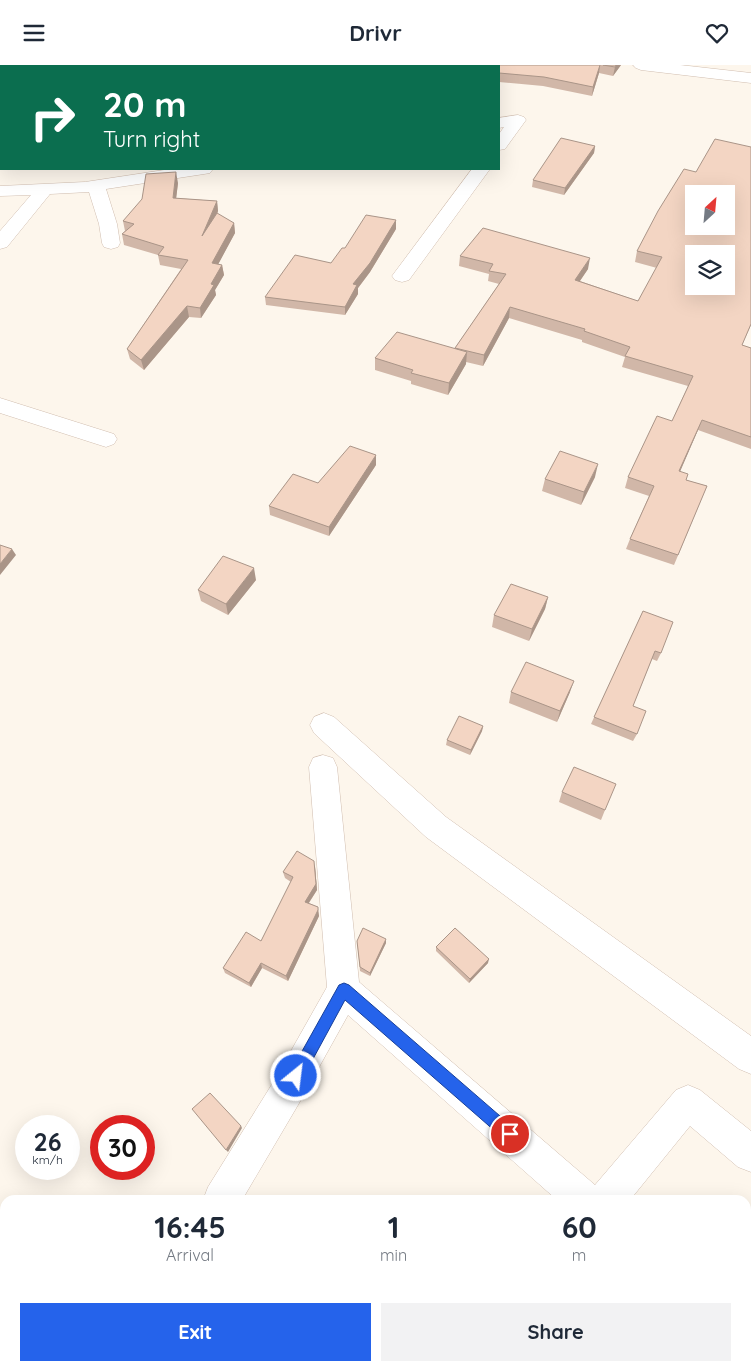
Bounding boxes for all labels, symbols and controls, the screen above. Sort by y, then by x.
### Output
icon: menu [20,19,48,47]
text: Drivr [349,19,402,47]
icon: heart [703,19,731,47]
text: 20 m [103,82,186,126]
icon: right [20,85,85,150]
text: Turn right [103,125,200,153]
north arrow [685,185,735,235]
map controls [685,185,735,295]
button: layers [685,245,735,295]
position arrow [269,1049,321,1101]
pin [489,1113,531,1155]
speed limit sign: 30 [90,1115,155,1180]
icon: arrive [496,1120,524,1148]
text: 26 [33,1126,62,1157]
text: km/h [32,1152,63,1167]
text: 16:45 [154,1208,226,1246]
text: 1 [388,1208,400,1246]
text: 60 [562,1208,597,1246]
text: Arrival [166,1245,214,1265]
text: min [380,1245,407,1265]
text: m [572,1245,586,1265]
button: Exit [20,1303,371,1361]
button: Share [381,1303,731,1361]

